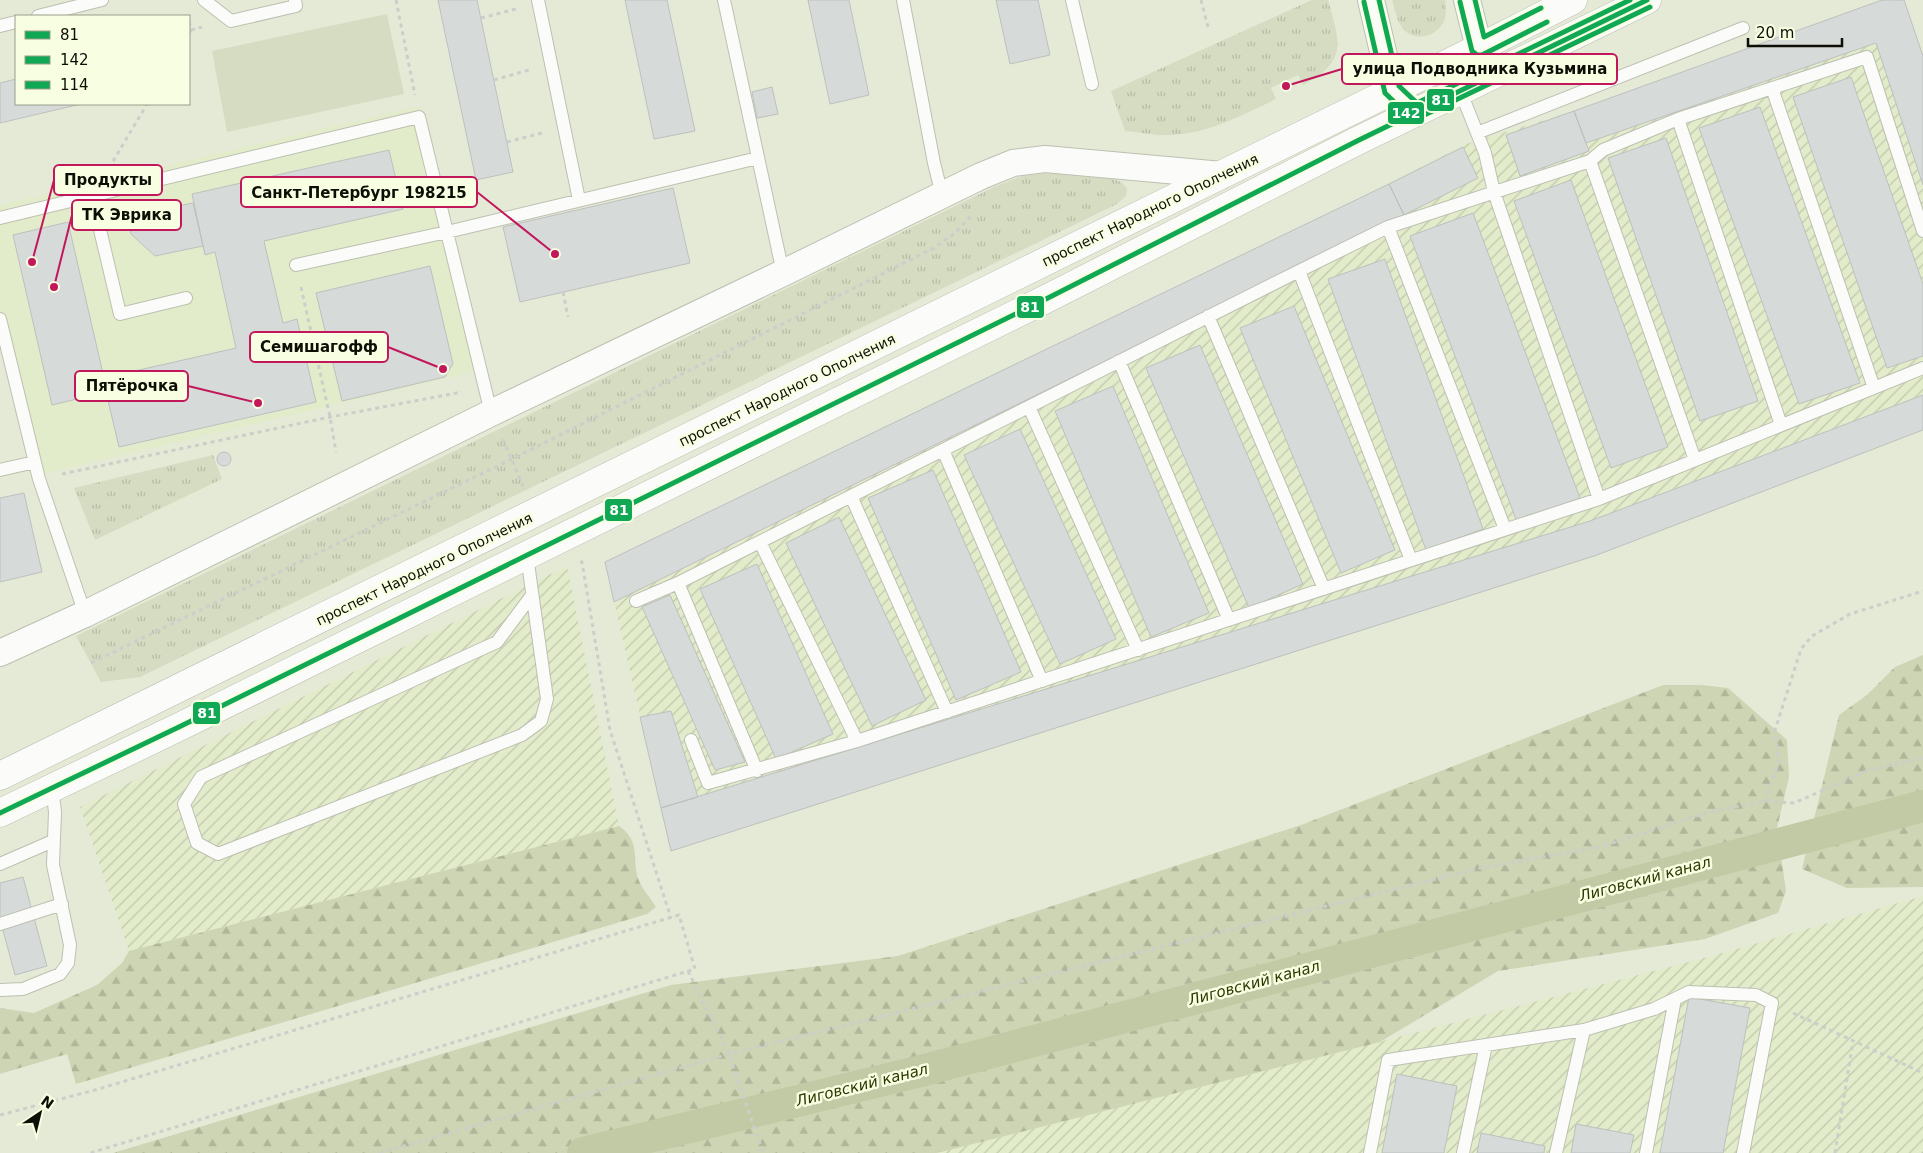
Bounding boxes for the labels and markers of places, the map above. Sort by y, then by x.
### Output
callout: улица Подводника Кузьмина [1342,54,1617,84]
callout: Продукты [54,165,162,195]
callout: Санкт-Петербург 198215 [241,177,477,207]
callout: ТК Эврика [72,200,181,230]
callout: Семишагофф [250,332,388,362]
callout: Пятёрочка [75,371,188,401]

